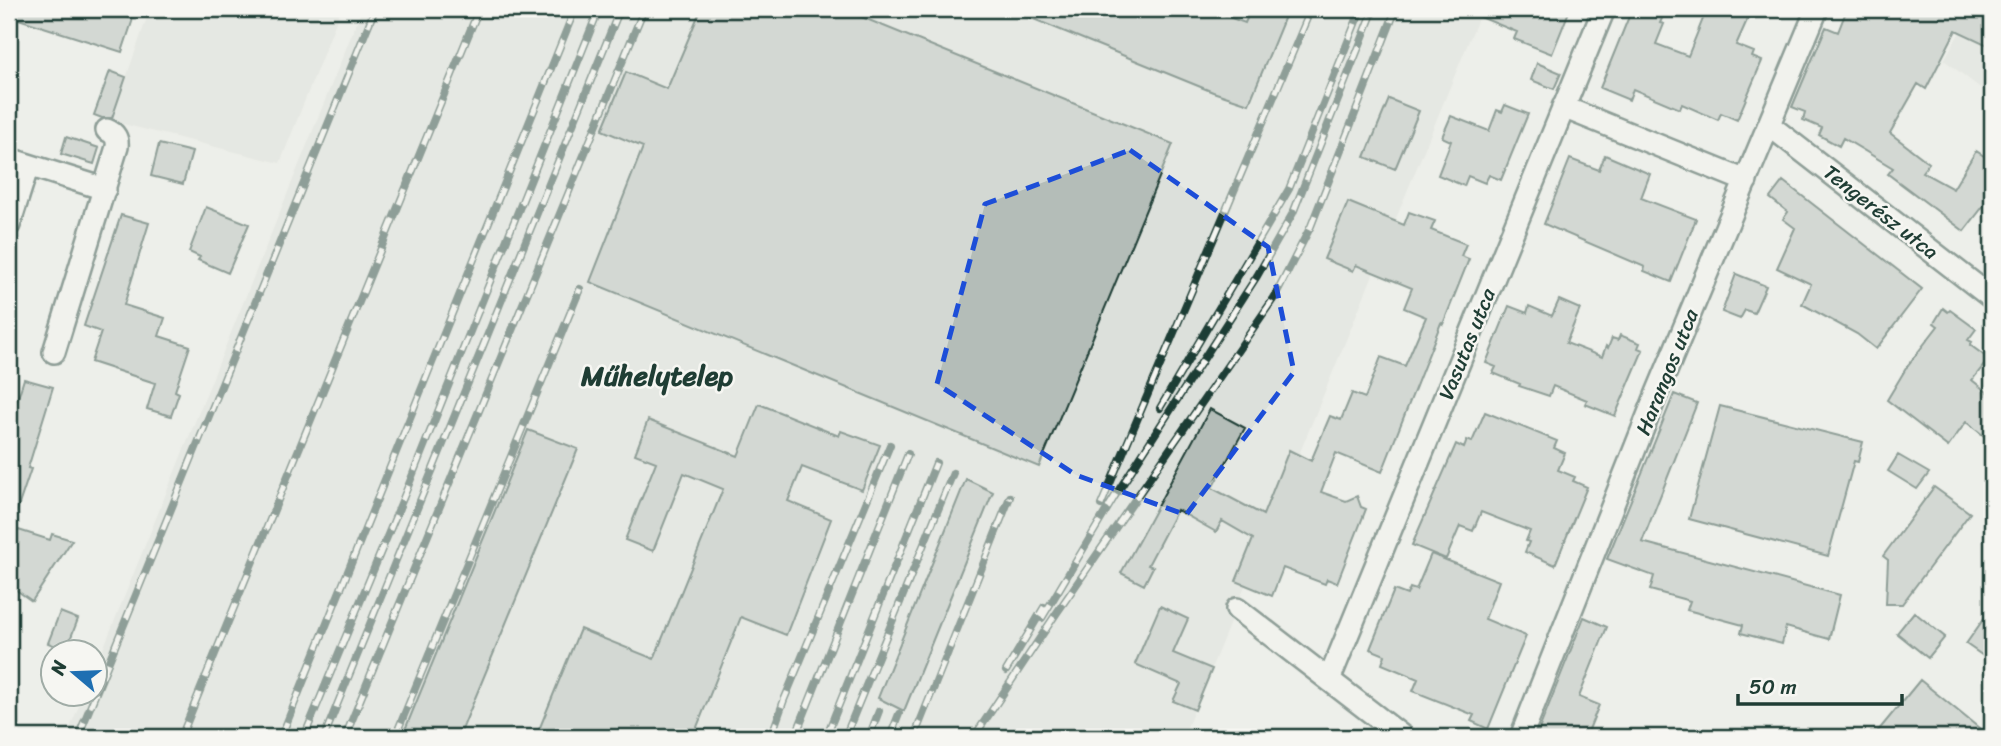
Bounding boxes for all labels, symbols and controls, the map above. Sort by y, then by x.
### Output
street label: Tengerész utca [1815,154,1948,270]
street label: Vasutas utca [1427,282,1507,406]
street label: Harangos utca [1624,303,1710,441]
district label: Műhelytelep [580,351,733,400]
north arrow [38,638,108,708]
text: N [40,655,76,680]
scale bar [1738,662,1903,706]
text: 50 m [1749,668,1797,706]

